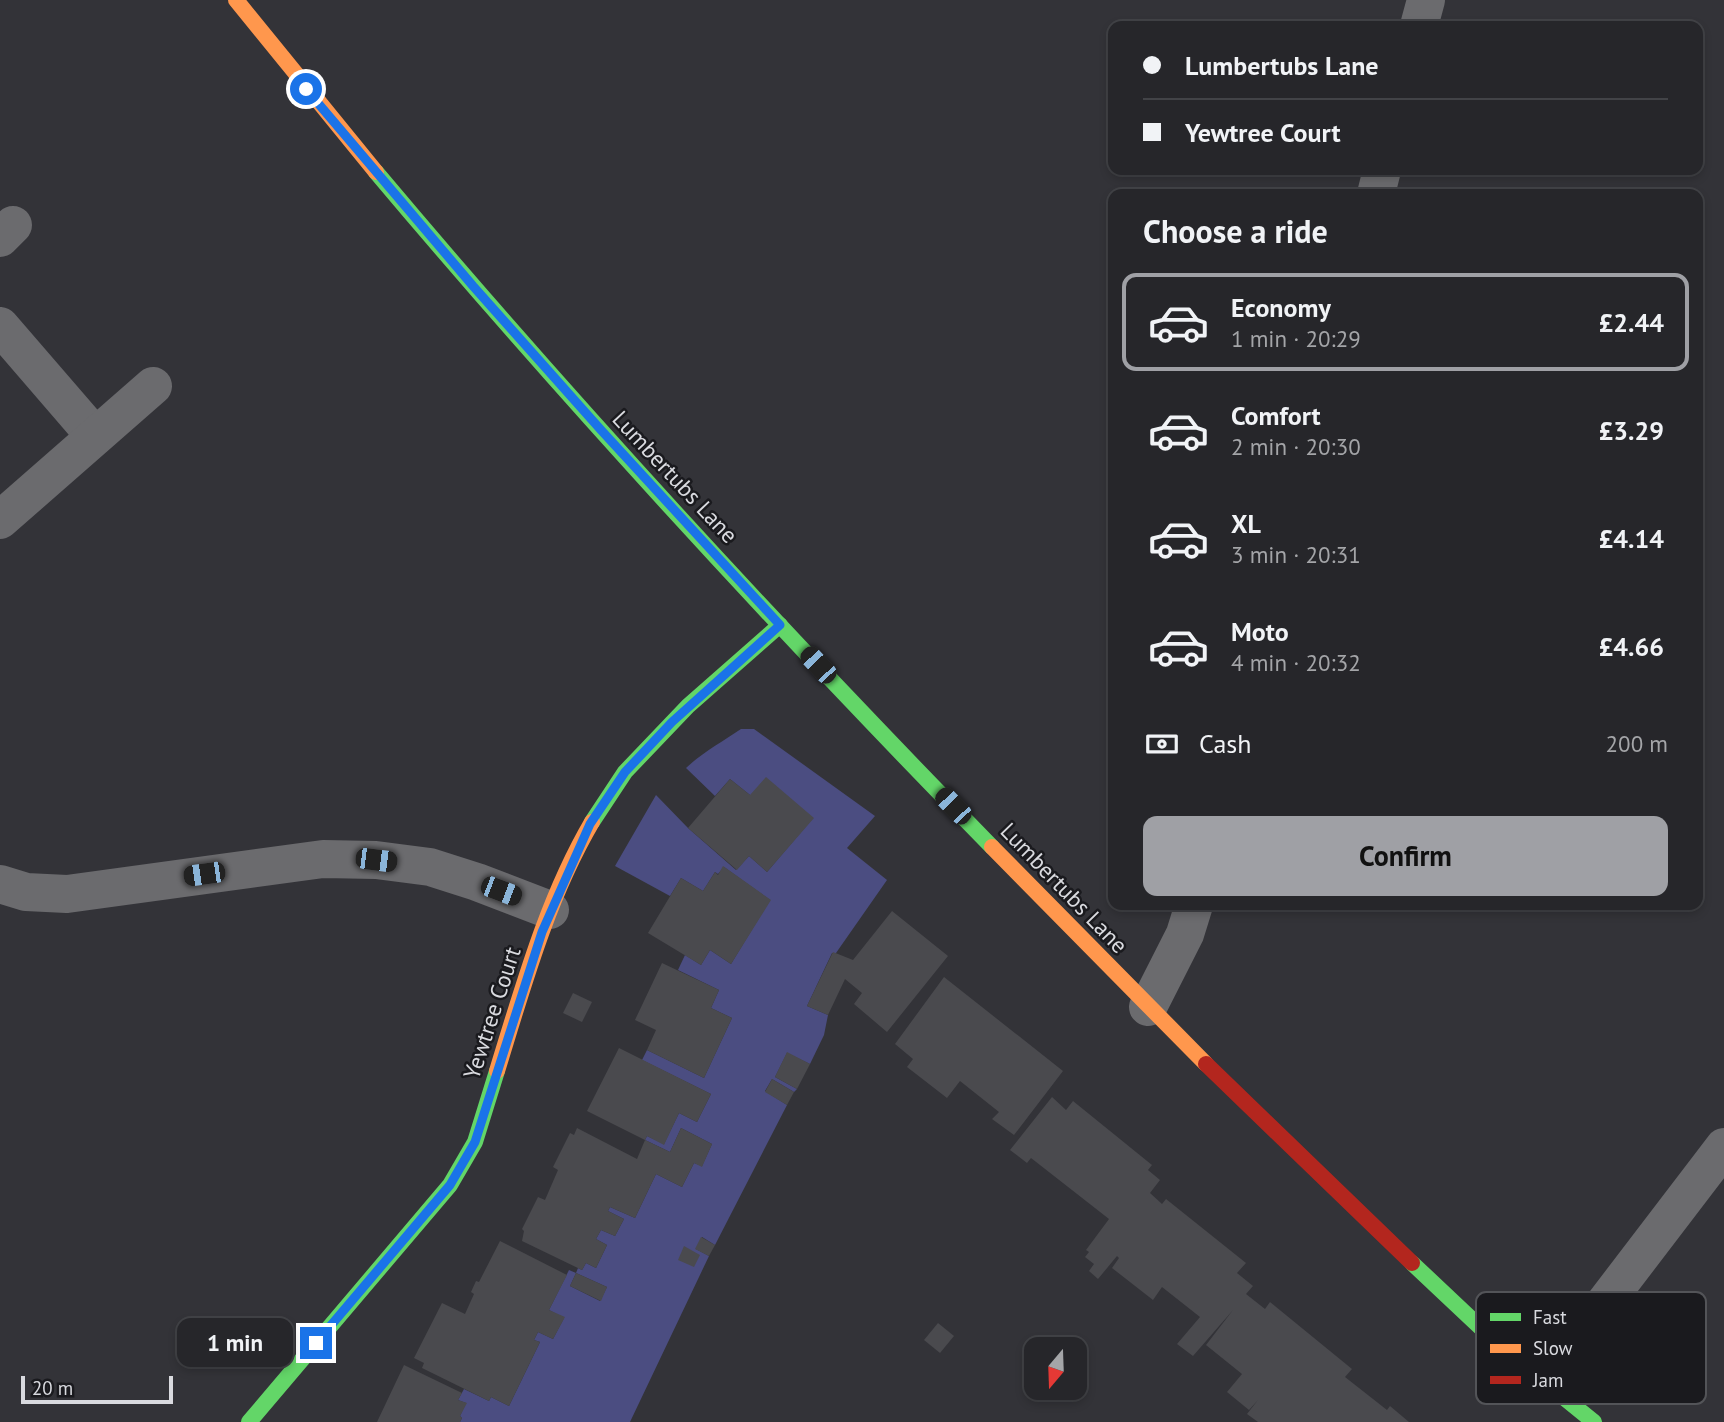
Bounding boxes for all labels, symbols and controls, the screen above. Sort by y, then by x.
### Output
text: Lumbertubs Lane [1185,49,1379,82]
route start [290,73,322,105]
text: Yewtree Court [1185,116,1340,149]
text: Choose a ride [1143,210,1328,252]
icon: car [1147,291,1210,354]
text: Economy [1231,291,1331,324]
text: £2.44 [1599,306,1664,339]
text: 1 min · 20:29 [1231,324,1361,353]
icon: car [1147,399,1210,462]
text: Comfort [1231,399,1321,432]
street label: Lumbertubs Lane [607,404,744,549]
text: £3.29 [1599,414,1664,447]
text: 2 min · 20:30 [1231,432,1361,461]
icon: car [1147,507,1210,570]
text: XL [1231,507,1261,540]
text: £4.14 [1599,522,1664,555]
text: 3 min · 20:31 [1231,540,1361,569]
icon: car [1147,615,1210,678]
text: Moto [1231,615,1289,648]
text: £4.66 [1599,630,1664,663]
car [796,642,841,688]
text: 4 min · 20:32 [1231,648,1361,677]
icon: cash [1143,725,1181,763]
text: Cash [1199,727,1251,760]
text: 200 m [1606,729,1668,758]
car [931,784,976,828]
street label: Lumbertubs Lane [995,816,1134,959]
button: Confirm [1143,816,1668,896]
car [354,847,399,873]
car [182,861,227,887]
car [478,874,525,908]
street label: Yewtree Court [456,943,527,1083]
legend [1476,1292,1706,1404]
text: Fast [1533,1305,1567,1329]
callout: 1 min [176,1318,292,1368]
route end [300,1327,332,1359]
text: 1 min [207,1328,263,1357]
text: Slow [1533,1336,1573,1360]
north arrow [1024,1337,1087,1400]
map controls [1024,1337,1087,1400]
text: Jam [1532,1368,1563,1392]
scale bar [21,1373,173,1405]
text: 20 m [32,1376,73,1400]

